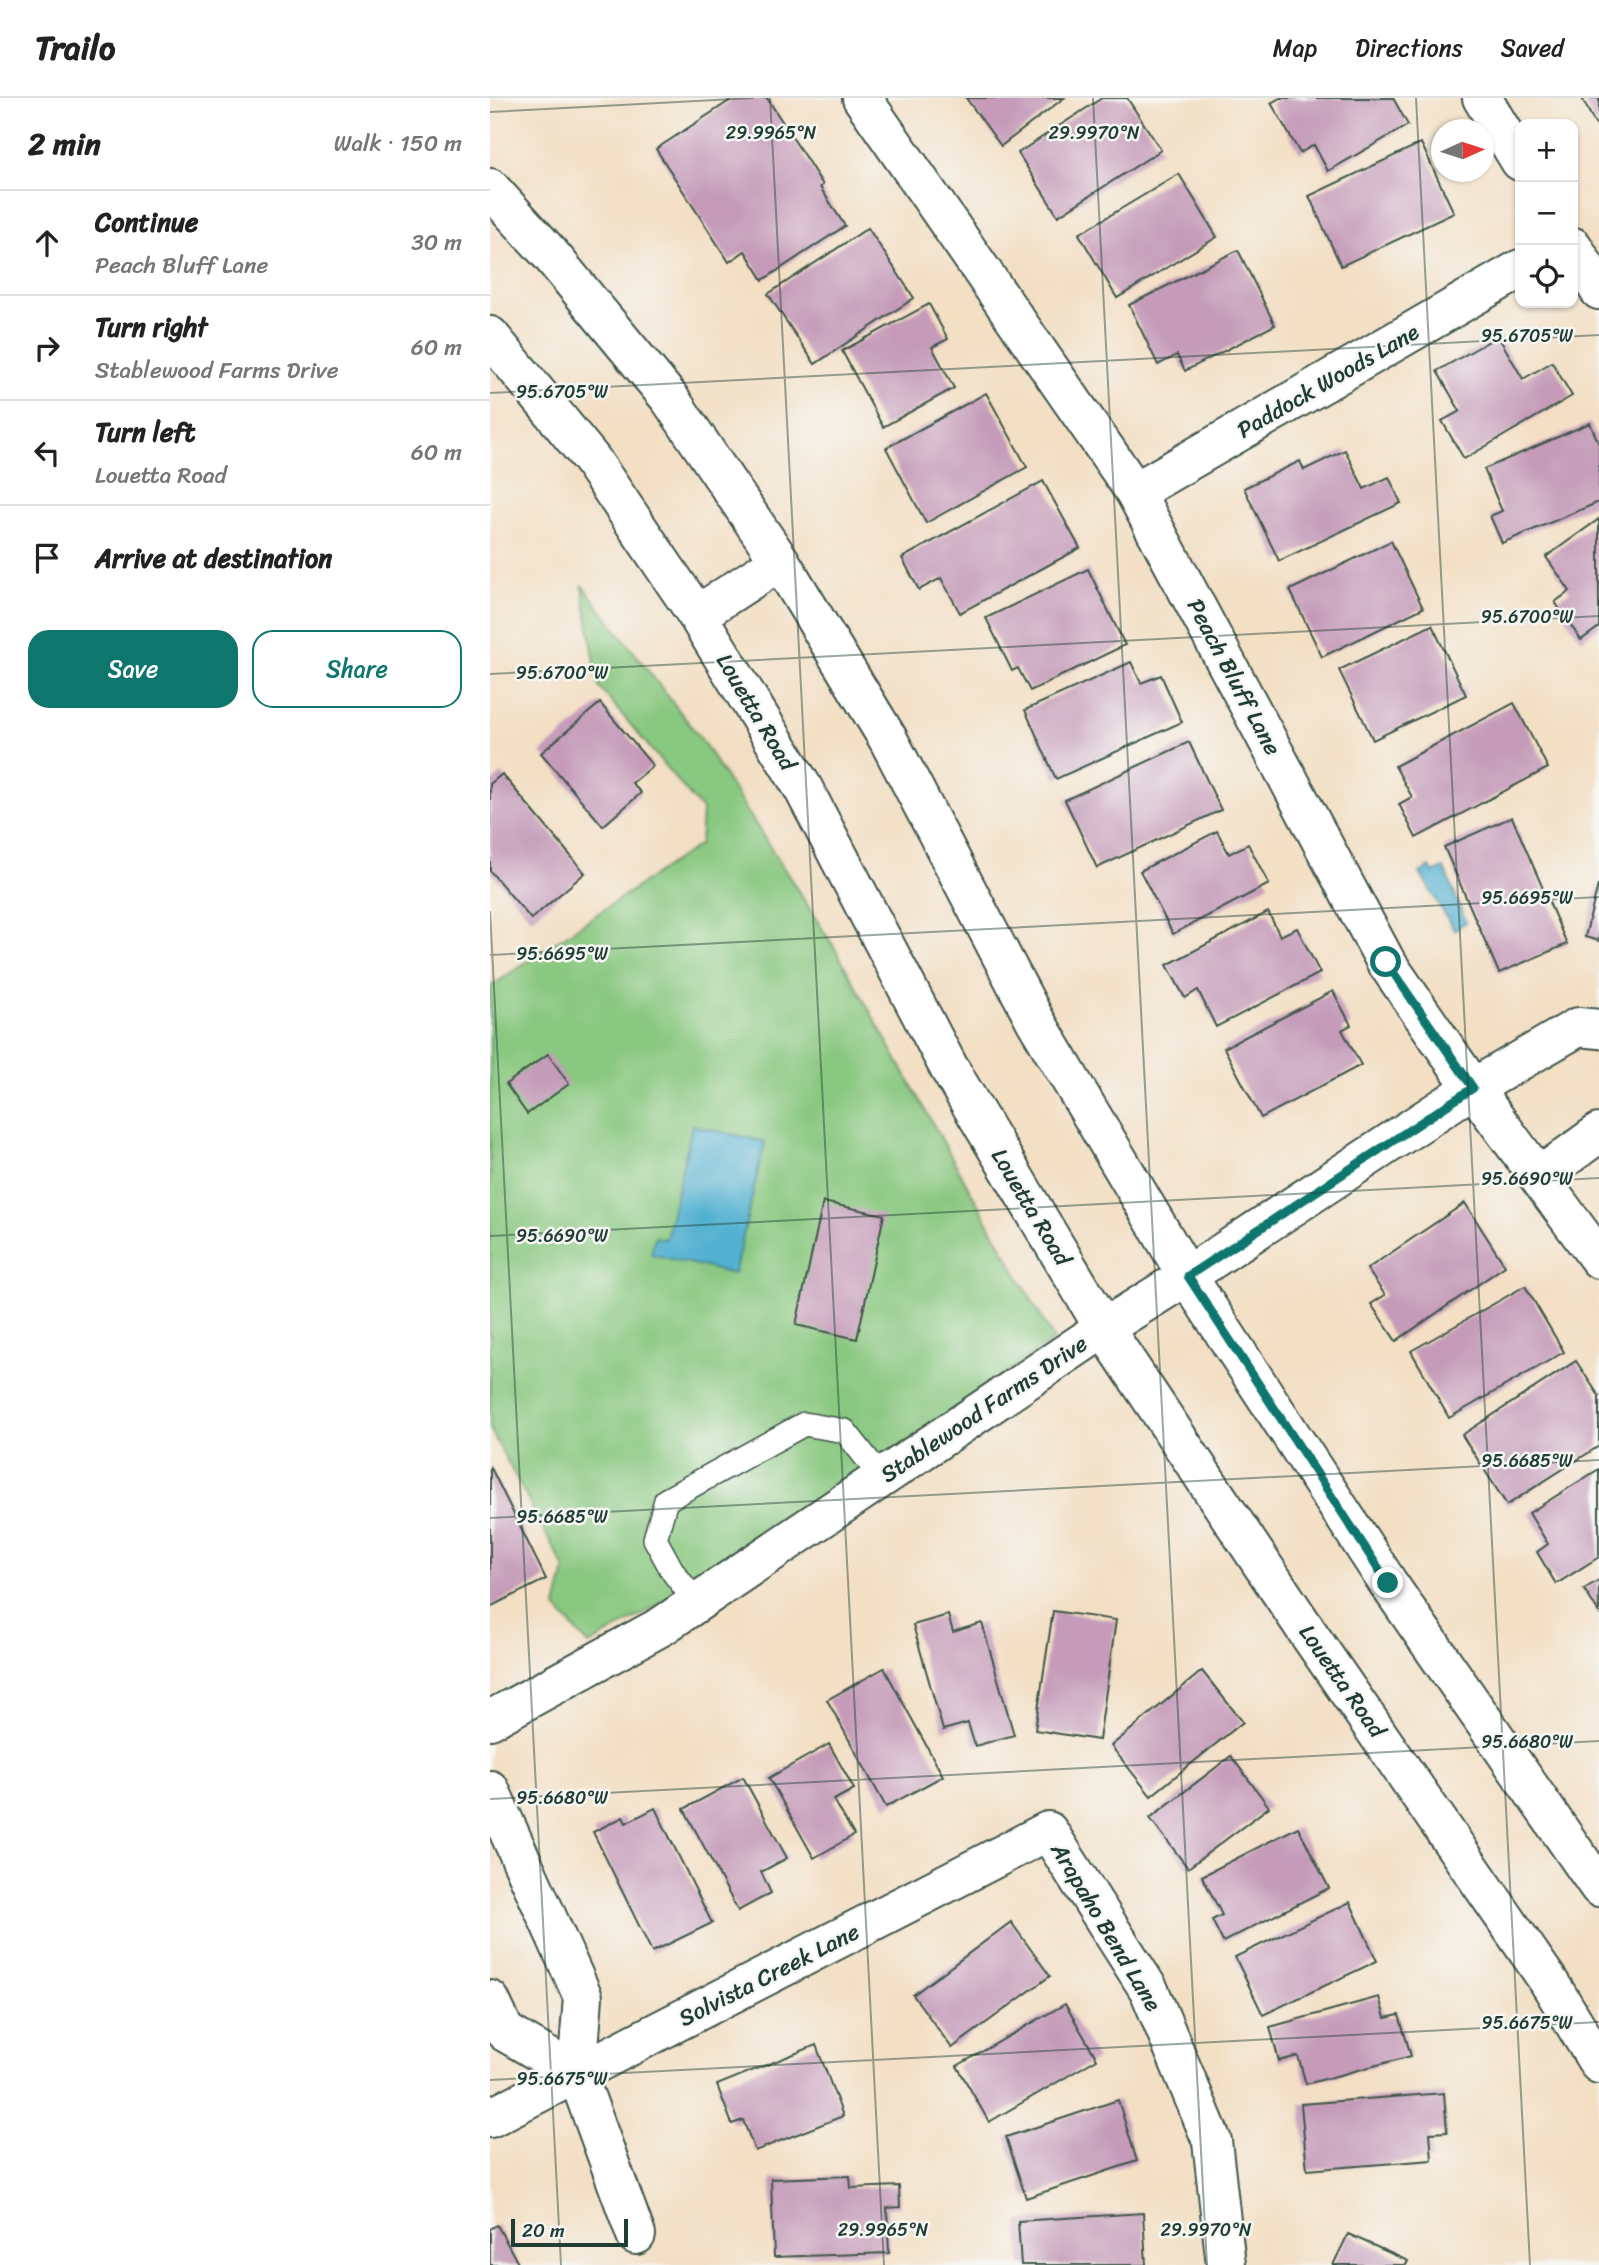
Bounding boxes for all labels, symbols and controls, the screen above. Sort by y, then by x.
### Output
text: Trailo [35,19,115,77]
text: Map [1273,27,1317,69]
text: Directions [1355,27,1463,69]
text: Saved [1501,27,1564,69]
text: 2 min [28,117,101,171]
text: 29.9965°N [726,117,817,149]
text: 29.9970°N [1049,117,1140,149]
north arrow [1431,119,1494,182]
map controls [1515,119,1578,308]
button: + [1515,119,1578,182]
text: Walk · 150 m [334,123,462,164]
button: − [1515,182,1578,245]
text: Continue [95,199,198,245]
text: 30 m [411,222,462,263]
icon: ahead [28,224,66,262]
text: Peach Bluff Lane [95,245,268,286]
button: locate [1515,245,1578,308]
text: Turn right [95,304,208,350]
street label: Paddock Woods Lane [1229,312,1427,450]
text: 95.6705°W [1481,320,1574,352]
text: 60 m [411,327,462,368]
icon: right [28,329,66,367]
text: Stablewood Farms Drive [95,350,339,391]
text: 95.6705°W [516,376,609,408]
text: Turn left [95,409,195,455]
text: 60 m [411,432,462,473]
icon: left [28,434,66,472]
text: Louetta Road [95,455,227,496]
text: Arrive at destination [95,535,332,581]
icon: arrive [28,539,66,577]
street label: Peach Bluff Lane [1175,591,1293,763]
text: 95.6700°W [1481,601,1574,633]
button: Save [28,630,238,708]
button: Share [252,630,462,708]
street label: Louetta Road [705,645,808,781]
text: 95.6700°W [516,657,609,689]
text: 95.6695°W [1481,882,1574,914]
text: 95.6695°W [516,938,609,970]
route start [1370,946,1401,977]
street label: Louetta Road [980,1140,1083,1276]
text: 95.6690°W [1481,1163,1574,1195]
text: 95.6690°W [516,1220,609,1252]
street label: Stablewood Farms Drive [872,1324,1097,1494]
text: 95.6685°W [1481,1445,1574,1477]
text: 95.6685°W [516,1501,609,1533]
route end [1372,1567,1403,1598]
street label: Louetta Road [1287,1615,1398,1748]
text: 95.6680°W [1481,1726,1574,1758]
text: 95.6680°W [516,1782,609,1814]
street label: Arapaho Bend Lane [1039,1833,1173,2020]
street label: Solvista Creek Lane [671,1912,867,2038]
text: 95.6675°W [1482,2007,1574,2039]
text: 95.6675°W [517,2063,609,2095]
text: 20 m [522,2214,565,2247]
text: 29.9965°N [838,2214,929,2246]
text: 29.9970°N [1161,2214,1252,2246]
scale bar [511,2216,628,2248]

